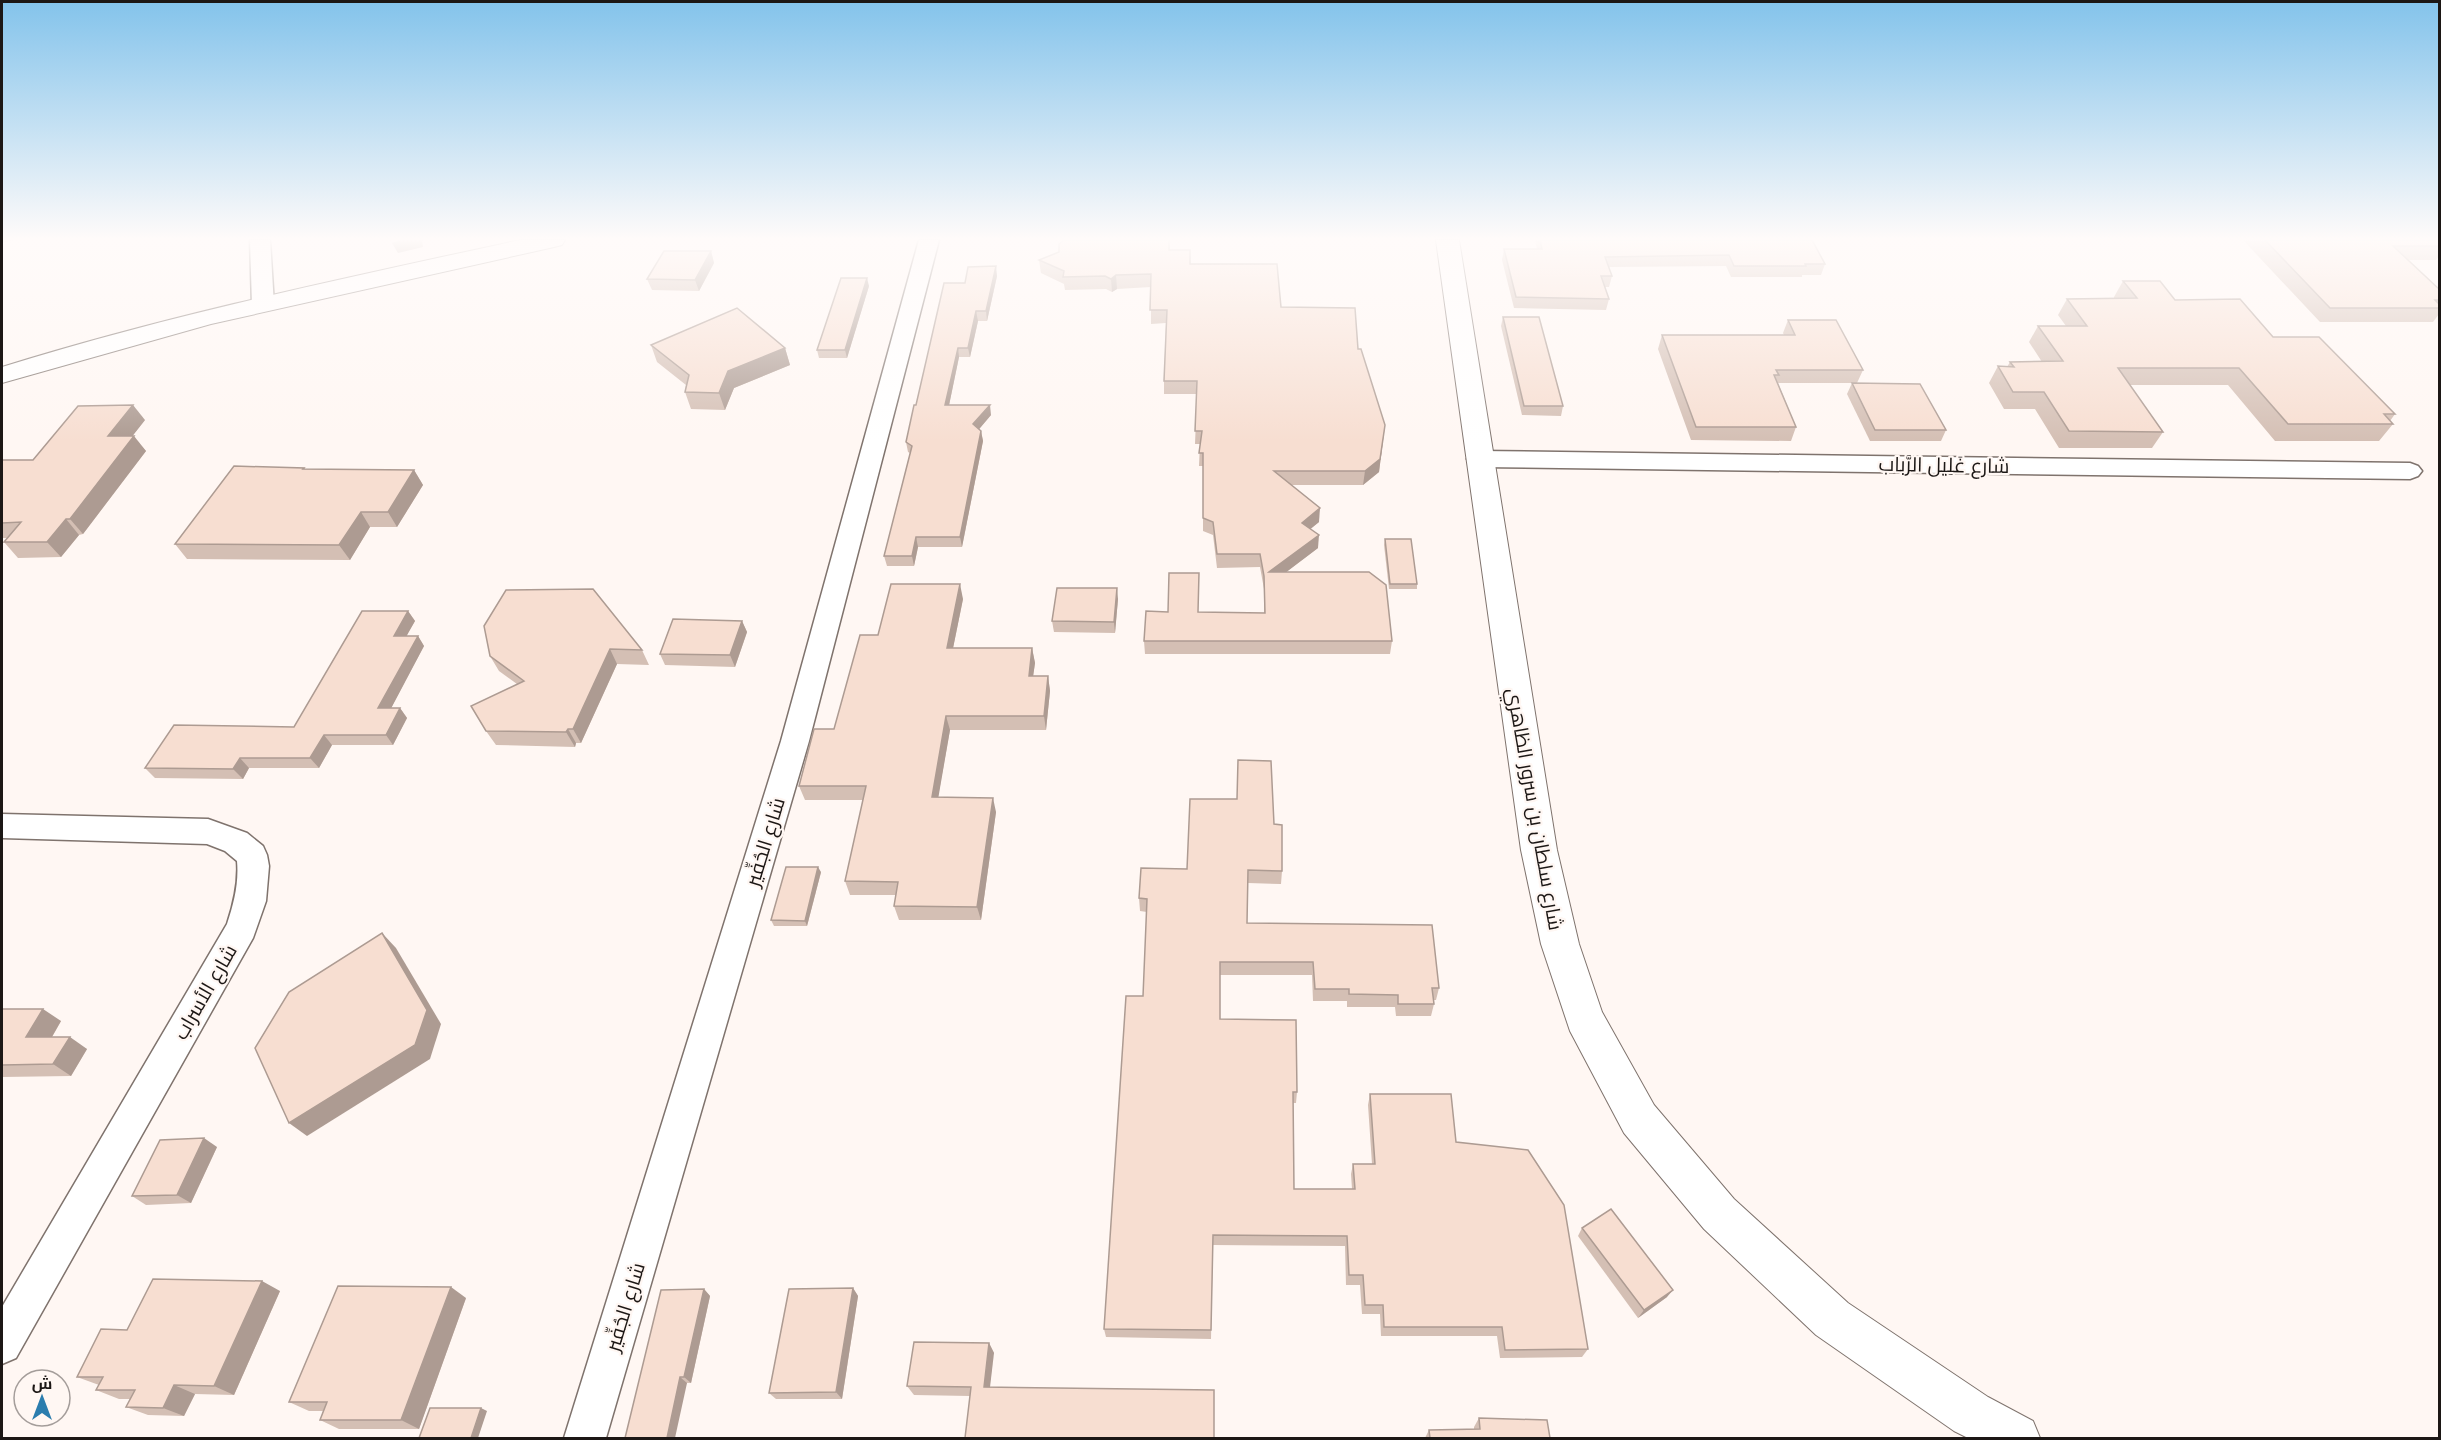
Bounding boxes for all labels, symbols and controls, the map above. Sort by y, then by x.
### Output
street label: شارع غَلِيل الرَّباب [1878,452,2010,480]
street label: شارع سلطان بن سرور الظاهري [1498,686,1568,933]
street label: شارع الجُفِّير [739,794,792,891]
street label: شارع الأسراب [168,940,244,1045]
street label: شارع الجُفِّير [599,1259,652,1356]
north arrow [12,1368,72,1428]
text: ش [32,1374,52,1393]

